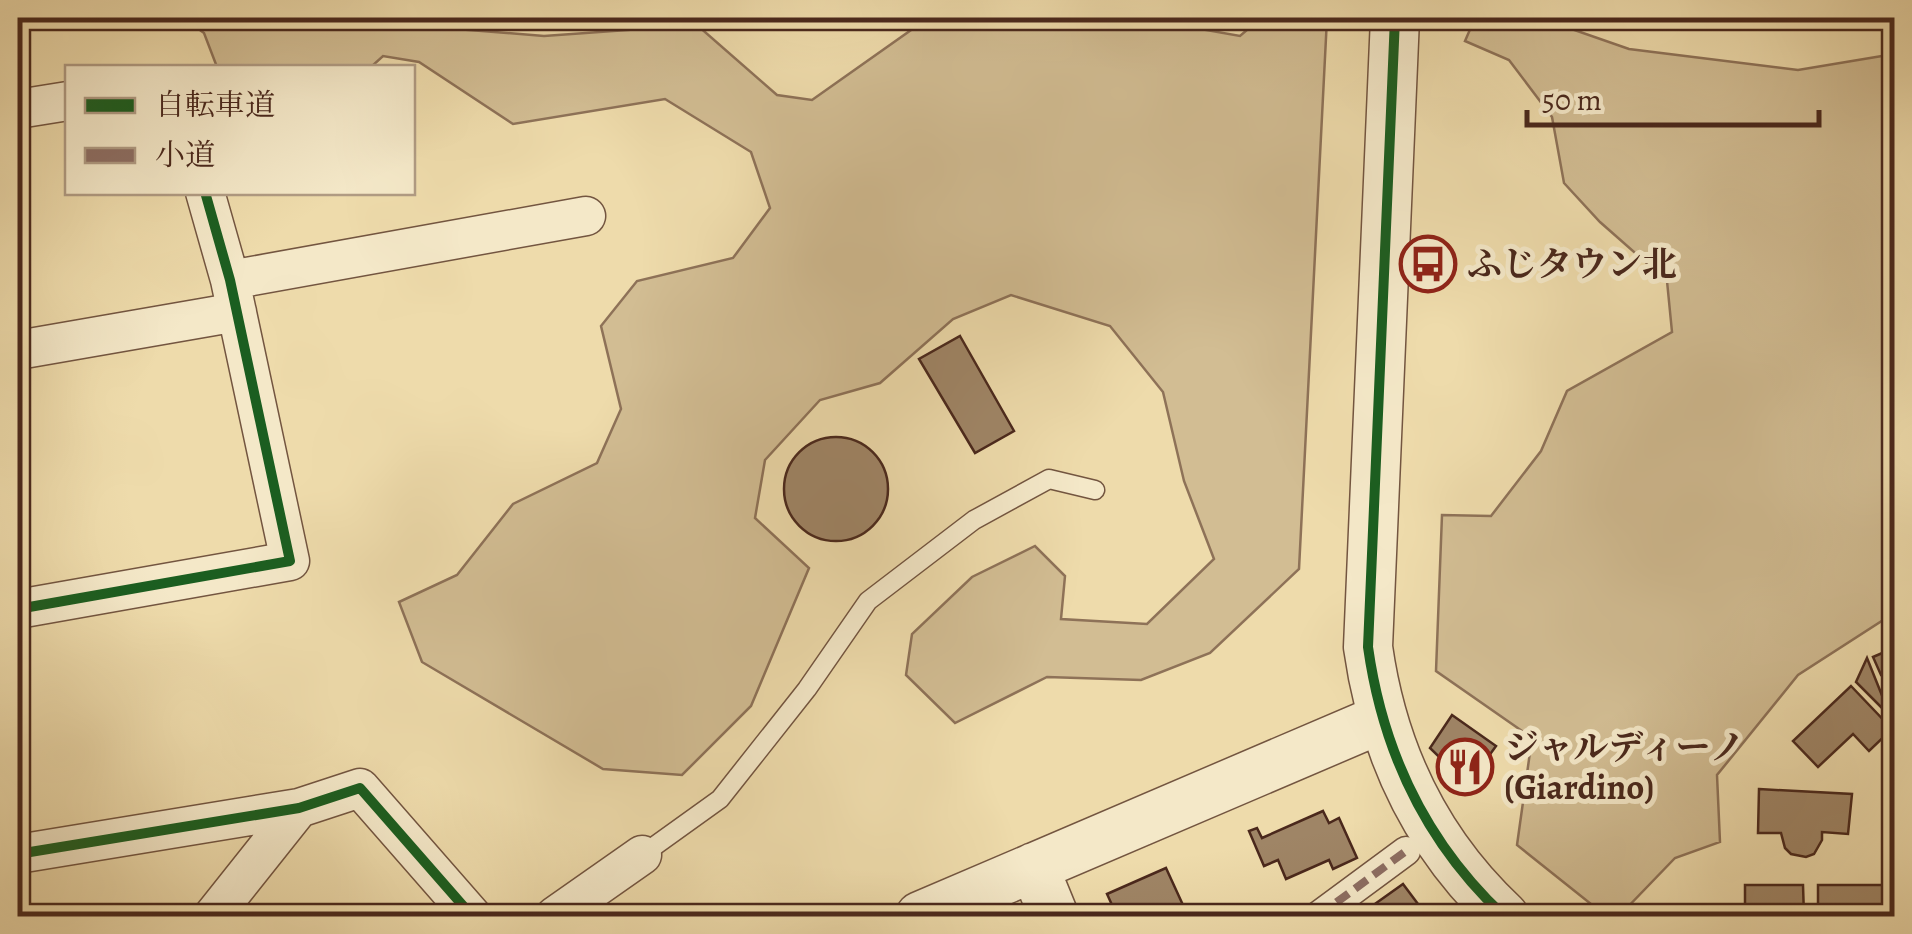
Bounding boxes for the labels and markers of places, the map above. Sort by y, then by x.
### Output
bus stop icon: ふじタウン北 [1398,234,1458,294]
place label: ふじタウン北 [1467,240,1677,288]
place label: ジャルディーノ (Giardino) [1504,723,1745,811]
restaurant icon: ジャルディーノ (Giardino) [1435,737,1495,797]

